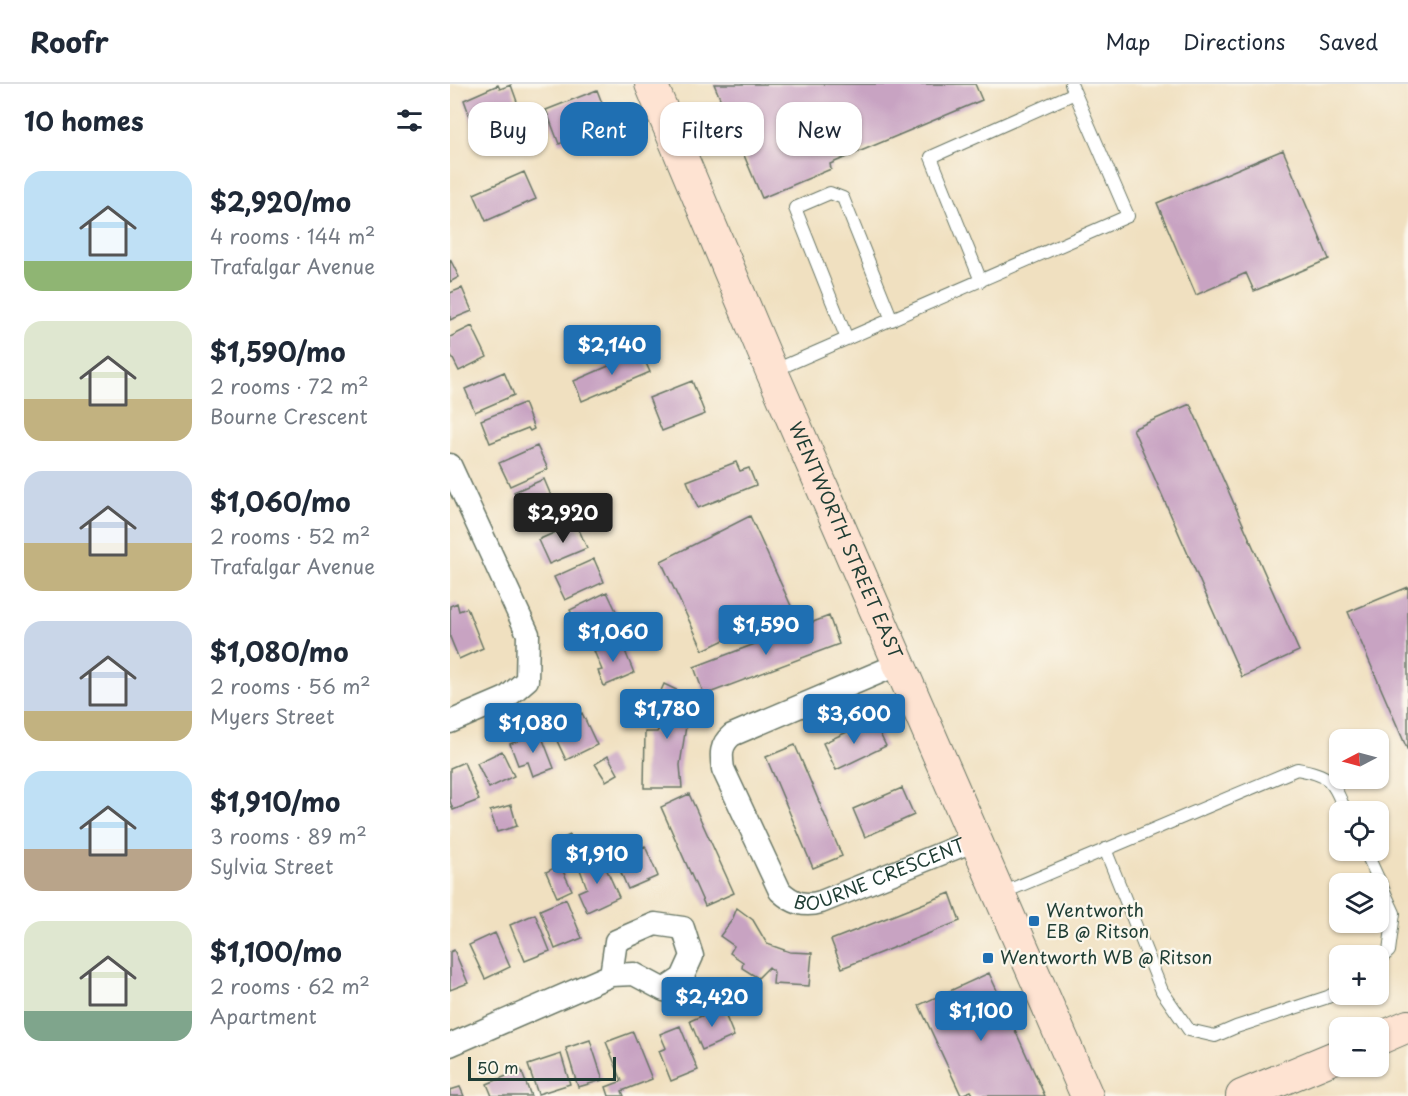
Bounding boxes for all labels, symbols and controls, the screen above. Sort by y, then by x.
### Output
text: Roofr [30,20,109,63]
text: Map [1105,25,1150,57]
text: Directions [1183,25,1285,57]
text: Saved [1318,25,1378,57]
text: 10 homes [24,101,144,140]
chip: Buy [468,102,548,156]
chip: Rent [560,102,648,156]
chip: Filters [660,102,764,156]
chip: New [776,102,862,156]
icon: filters [393,104,426,137]
text: $2,920/mo [210,182,351,221]
icon: home [72,195,144,267]
text: 4 rooms · 144 m² [210,221,375,251]
text: Trafalgar Avenue [210,251,375,281]
pin: $2,140 [563,325,661,376]
text: $2,140 [578,329,646,359]
text: $1,590/mo [210,332,346,371]
icon: home [72,345,144,417]
text: 2 rooms · 72 m² [210,371,369,401]
text: Bourne Crescent [210,401,368,431]
street label: WENTWORTH STREET EAST [783,417,910,663]
text: $1,060/mo [210,482,350,521]
pin: $2,920 [514,493,612,544]
icon: home [72,495,144,567]
text: $2,920 [528,497,598,527]
text: 2 rooms · 52 m² [210,521,370,551]
text: Trafalgar Avenue [210,551,375,581]
pin: $1,590 [717,605,815,656]
text: $1,590 [733,609,799,639]
pin: $1,060 [564,612,662,663]
text: $1,060 [578,616,648,646]
text: $1,080/mo [210,632,348,671]
icon: home [72,645,144,717]
text: 2 rooms · 56 m² [210,671,371,701]
pin: $1,780 [618,689,716,740]
text: $1,780 [634,693,700,723]
pin: $3,600 [805,694,903,745]
text: $3,600 [817,698,891,728]
text: Myers Street [210,701,334,731]
pin: $1,080 [484,703,582,754]
text: $1,080 [499,707,567,737]
north arrow [1329,729,1389,789]
map controls [1329,729,1389,1077]
text: $1,910/mo [210,782,340,821]
icon: home [72,795,144,867]
button: locate [1329,801,1389,861]
text: 3 rooms · 89 m² [210,821,367,851]
street label: BOURNE CRESCENT [791,830,970,917]
pin: $1,910 [548,834,646,885]
text: $1,910 [566,838,628,868]
text: Sylvia Street [210,851,333,881]
button: layers [1329,873,1389,933]
place label: Wentworth EB @ Ritson [1046,896,1149,944]
marker: Wentworth EB @ Ritson [1027,914,1041,928]
text: $1,100/mo [210,932,342,971]
place label: Wentworth WB @ Ritson [1000,943,1212,970]
icon: home [72,945,144,1017]
button: + [1329,945,1389,1005]
marker: Wentworth WB @ Ritson [981,951,995,965]
text: 2 rooms · 62 m² [210,971,370,1001]
pin: $2,420 [663,977,761,1028]
text: $2,420 [676,981,748,1011]
pin: $1,100 [932,991,1030,1042]
text: $1,100 [949,995,1013,1025]
text: Apartment [210,1001,317,1031]
button: − [1329,1017,1389,1077]
scale bar [468,1054,616,1082]
text: 50 m [477,1055,518,1079]

